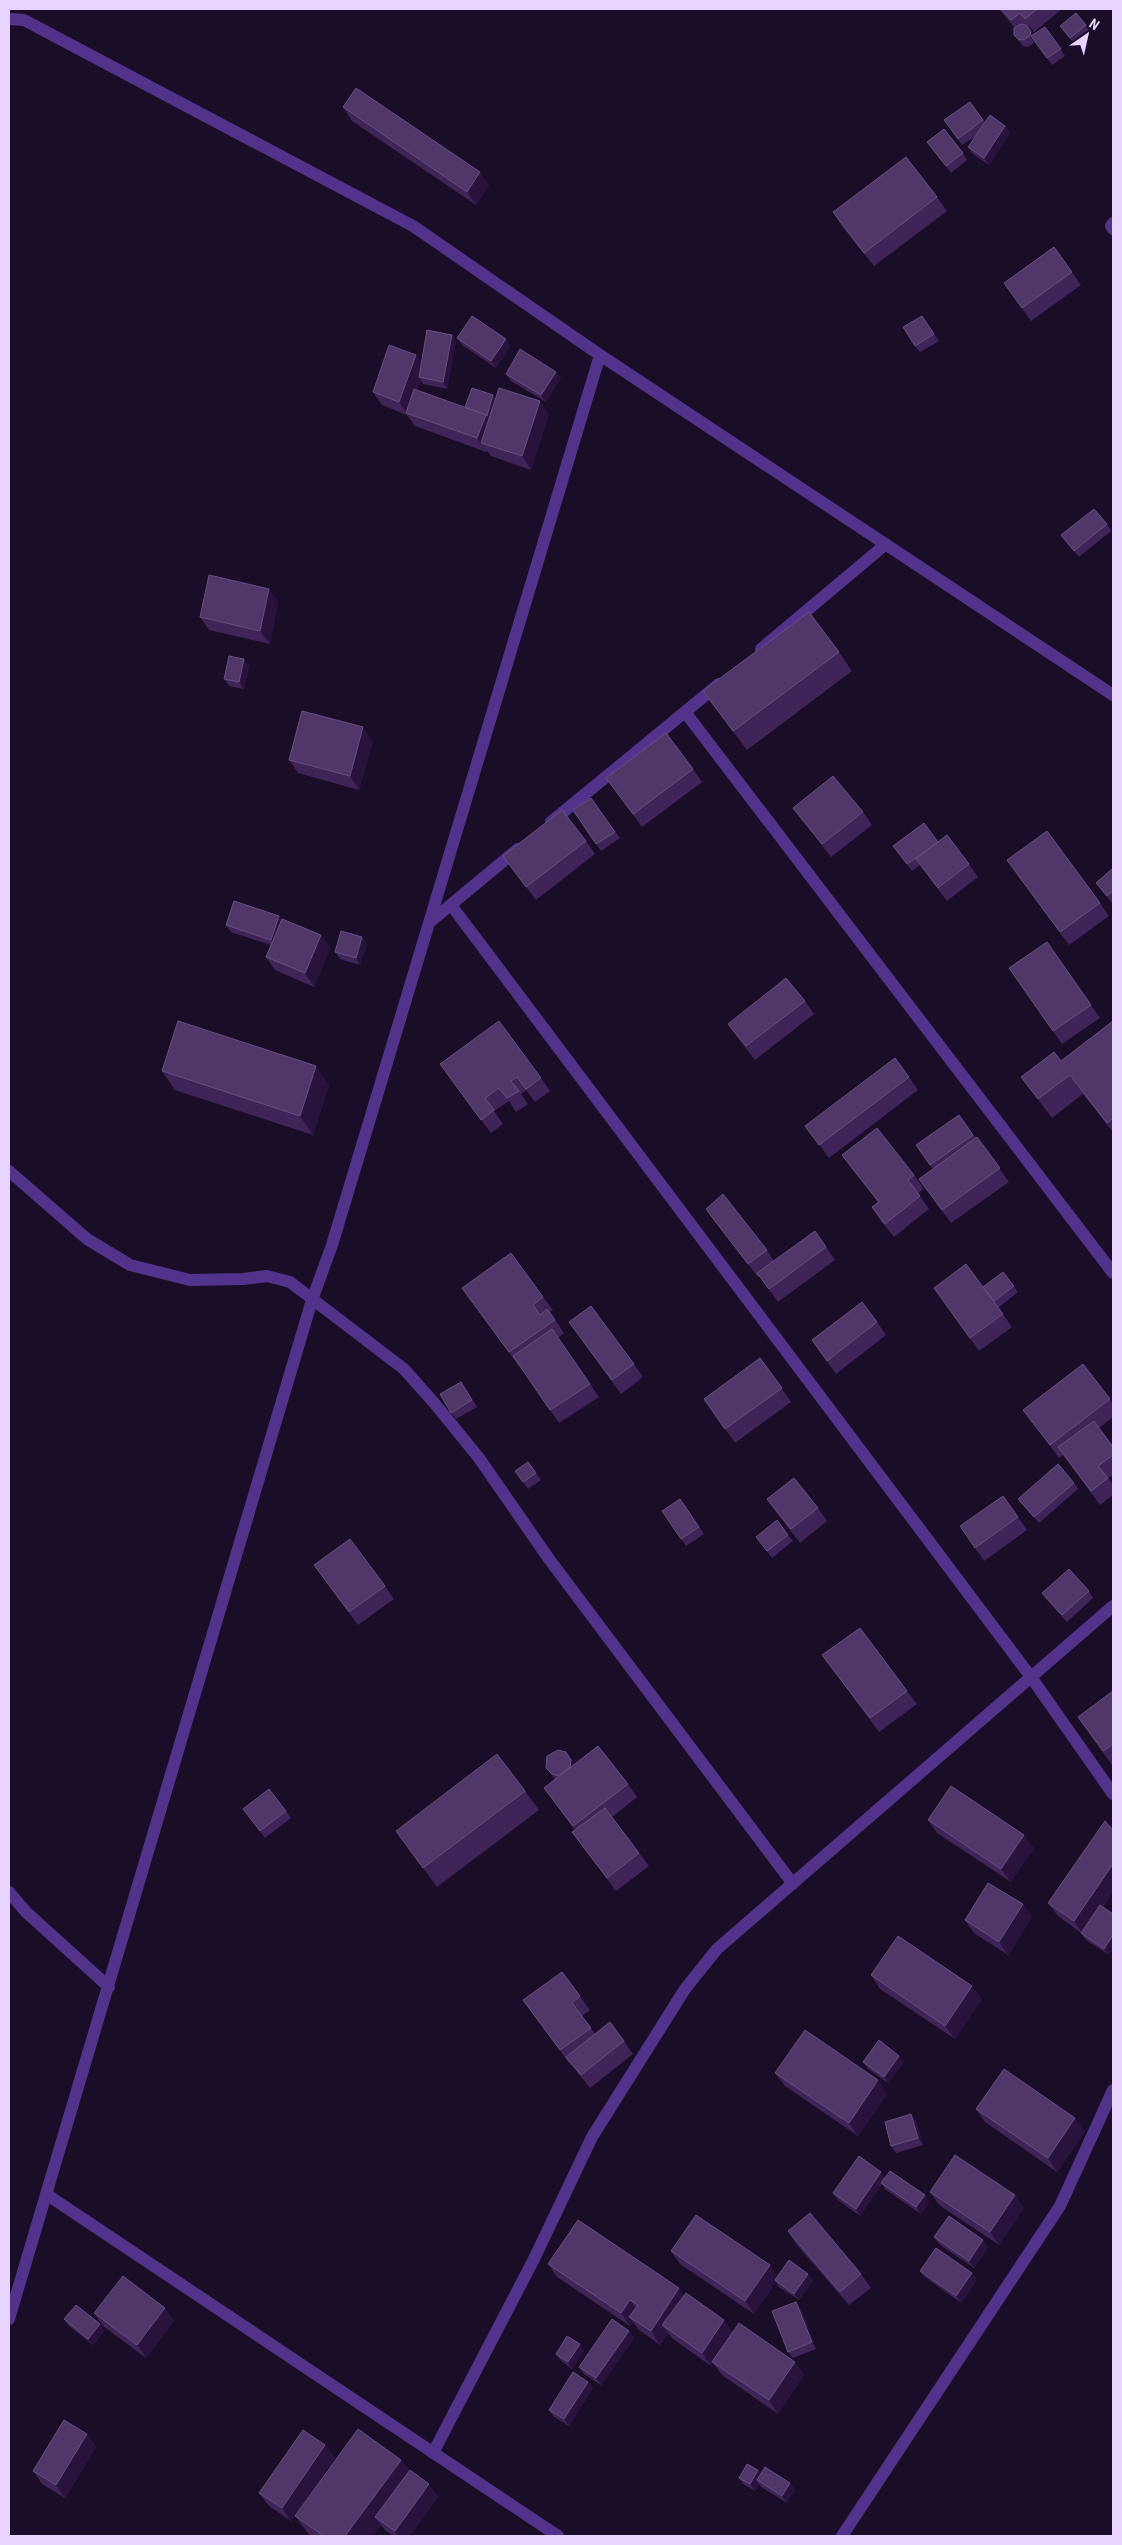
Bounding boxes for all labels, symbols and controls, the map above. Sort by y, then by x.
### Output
north arrow [1062,10,1112,60]
text: N [1086,15,1102,33]

